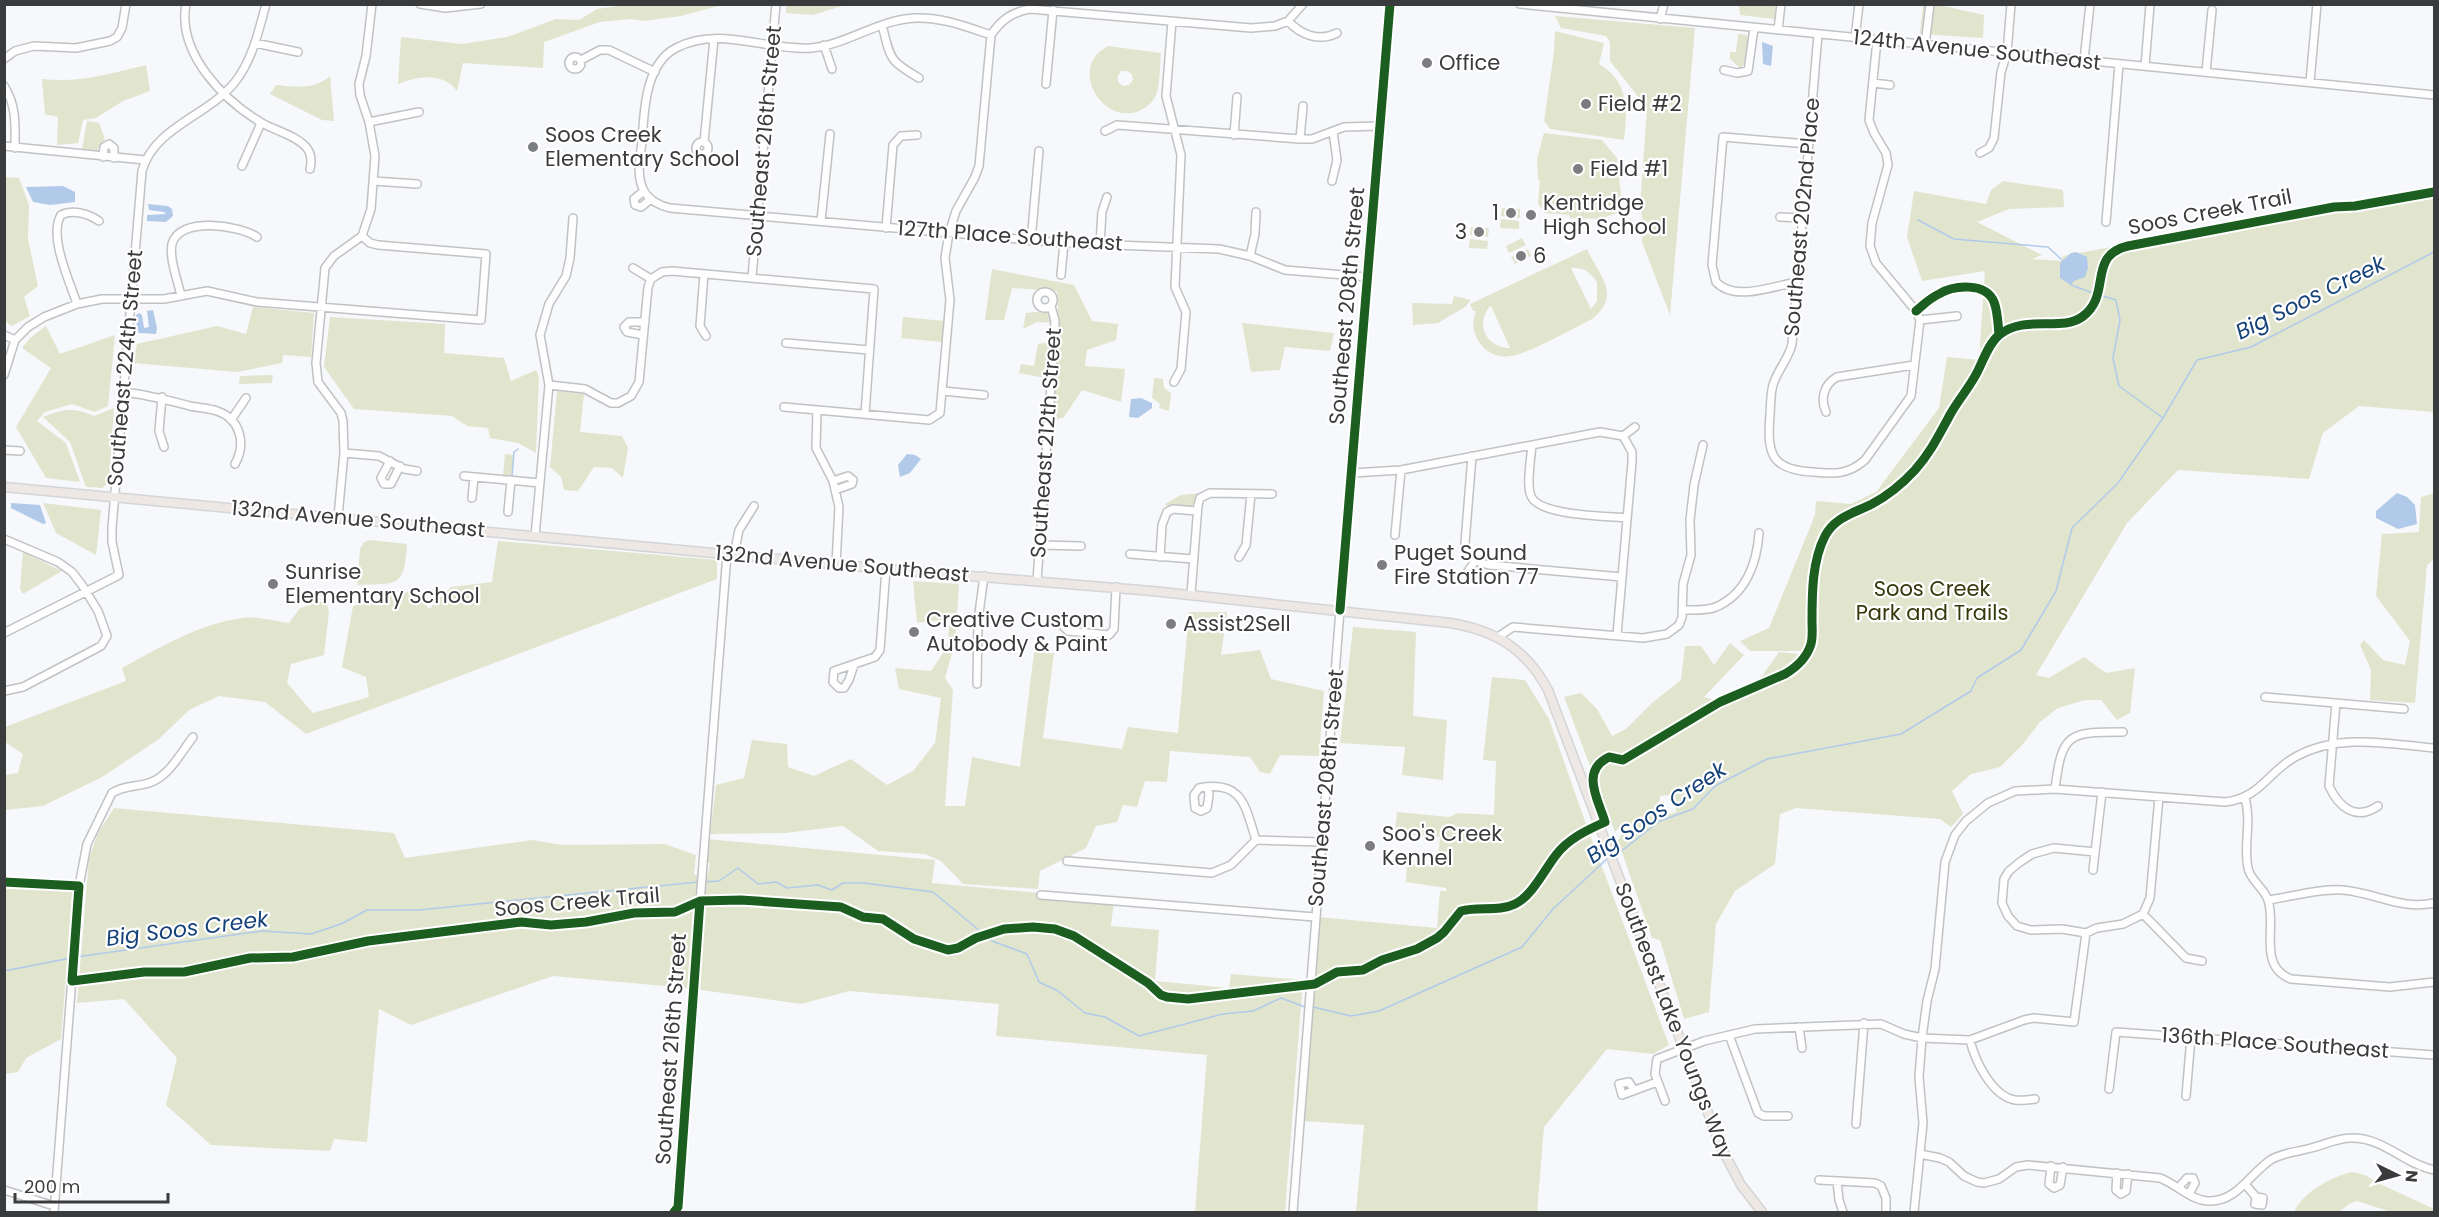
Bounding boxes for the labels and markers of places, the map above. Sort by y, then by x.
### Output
place label: Office [1439,48,1500,77]
marker: Office [1420,56,1434,70]
place label: Field #2 [1598,89,1681,118]
marker: Field #2 [1579,97,1593,111]
place label: Soos Creek Elementary School [545,120,740,173]
marker: Soos Creek Elementary School [526,140,540,154]
place label: Field #1 [1590,154,1668,183]
marker: Field #1 [1571,162,1585,176]
place label: Kentridge High School [1543,188,1667,241]
place label: 1 [1492,198,1499,227]
marker: 1 [1504,206,1518,220]
marker: Kentridge High School [1524,208,1538,222]
place label: 3 [1455,217,1467,246]
marker: 3 [1472,225,1486,239]
place label: 6 [1533,241,1546,270]
marker: 6 [1514,249,1528,263]
place label: Puget Sound Fire Station 77 [1394,538,1539,591]
place label: Sunrise Elementary School [285,557,480,610]
marker: Puget Sound Fire Station 77 [1375,558,1389,572]
marker: Sunrise Elementary School [266,577,280,591]
place label: Creative Custom Autobody & Paint [926,605,1108,658]
place label: Assist2Sell [1183,609,1291,638]
marker: Assist2Sell [1164,617,1178,631]
marker: Creative Custom Autobody & Paint [907,625,921,639]
place label: Soo's Creek Kennel [1382,819,1502,872]
marker: Soo's Creek Kennel [1363,839,1377,853]

